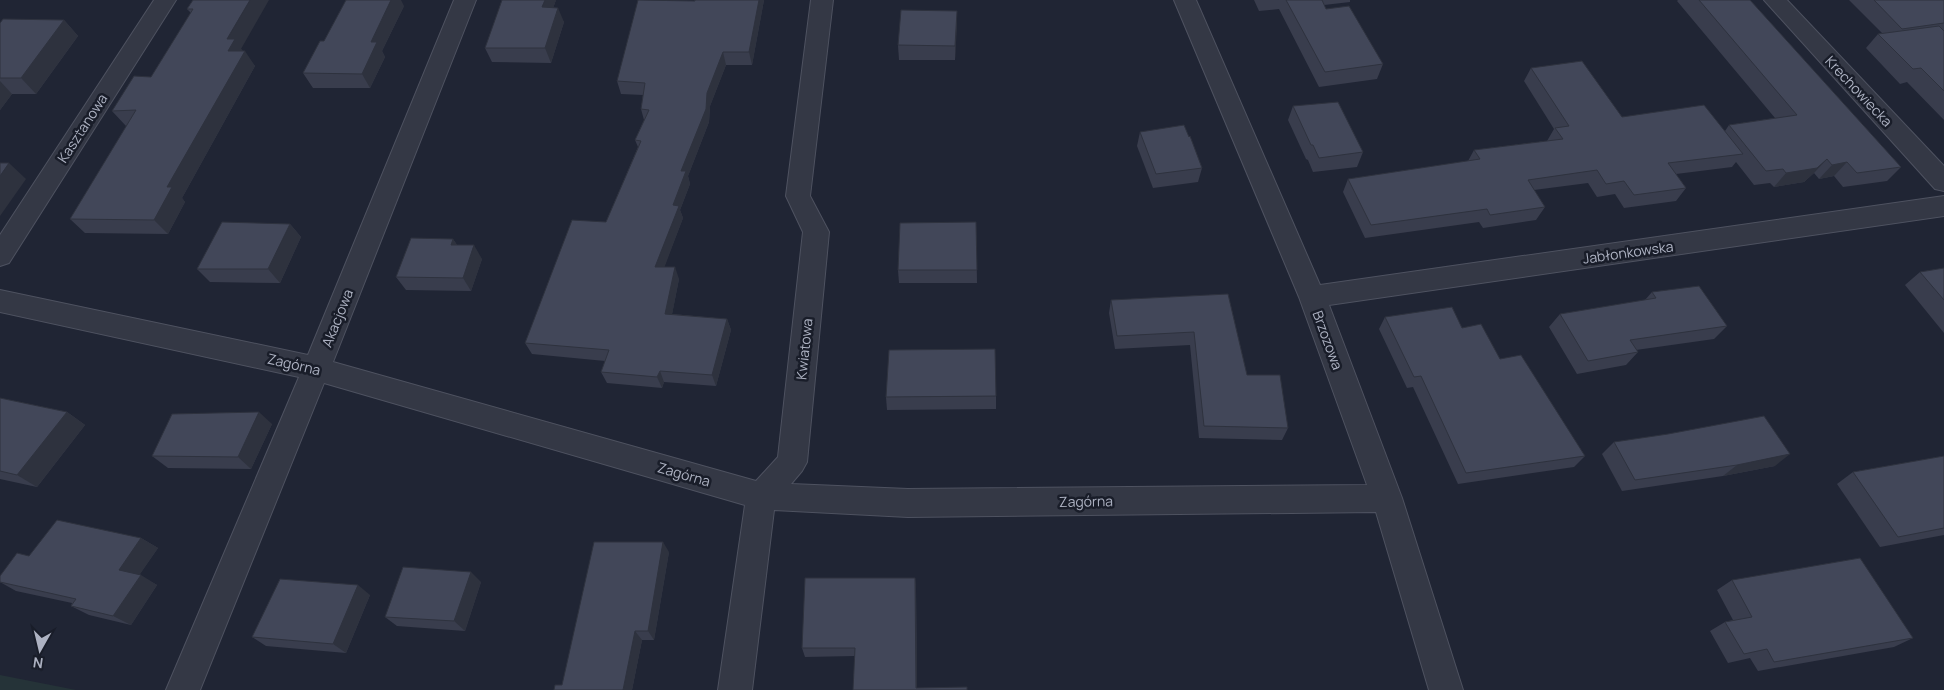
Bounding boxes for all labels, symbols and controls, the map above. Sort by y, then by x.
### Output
street label: Krechowiecka [1821,52,1897,130]
street label: Kasztanowa [53,90,111,166]
street label: Jabłonkowska [1581,236,1675,268]
street label: Akacjowa [317,286,357,350]
street label: Brzozowa [1309,308,1347,372]
street label: Kwiatowa [791,317,817,381]
street label: Zagórna [266,349,322,379]
street label: Zagórna [655,457,713,491]
street label: Zagórna [1059,491,1113,511]
north arrow [15,625,65,675]
text: N [32,653,44,673]

